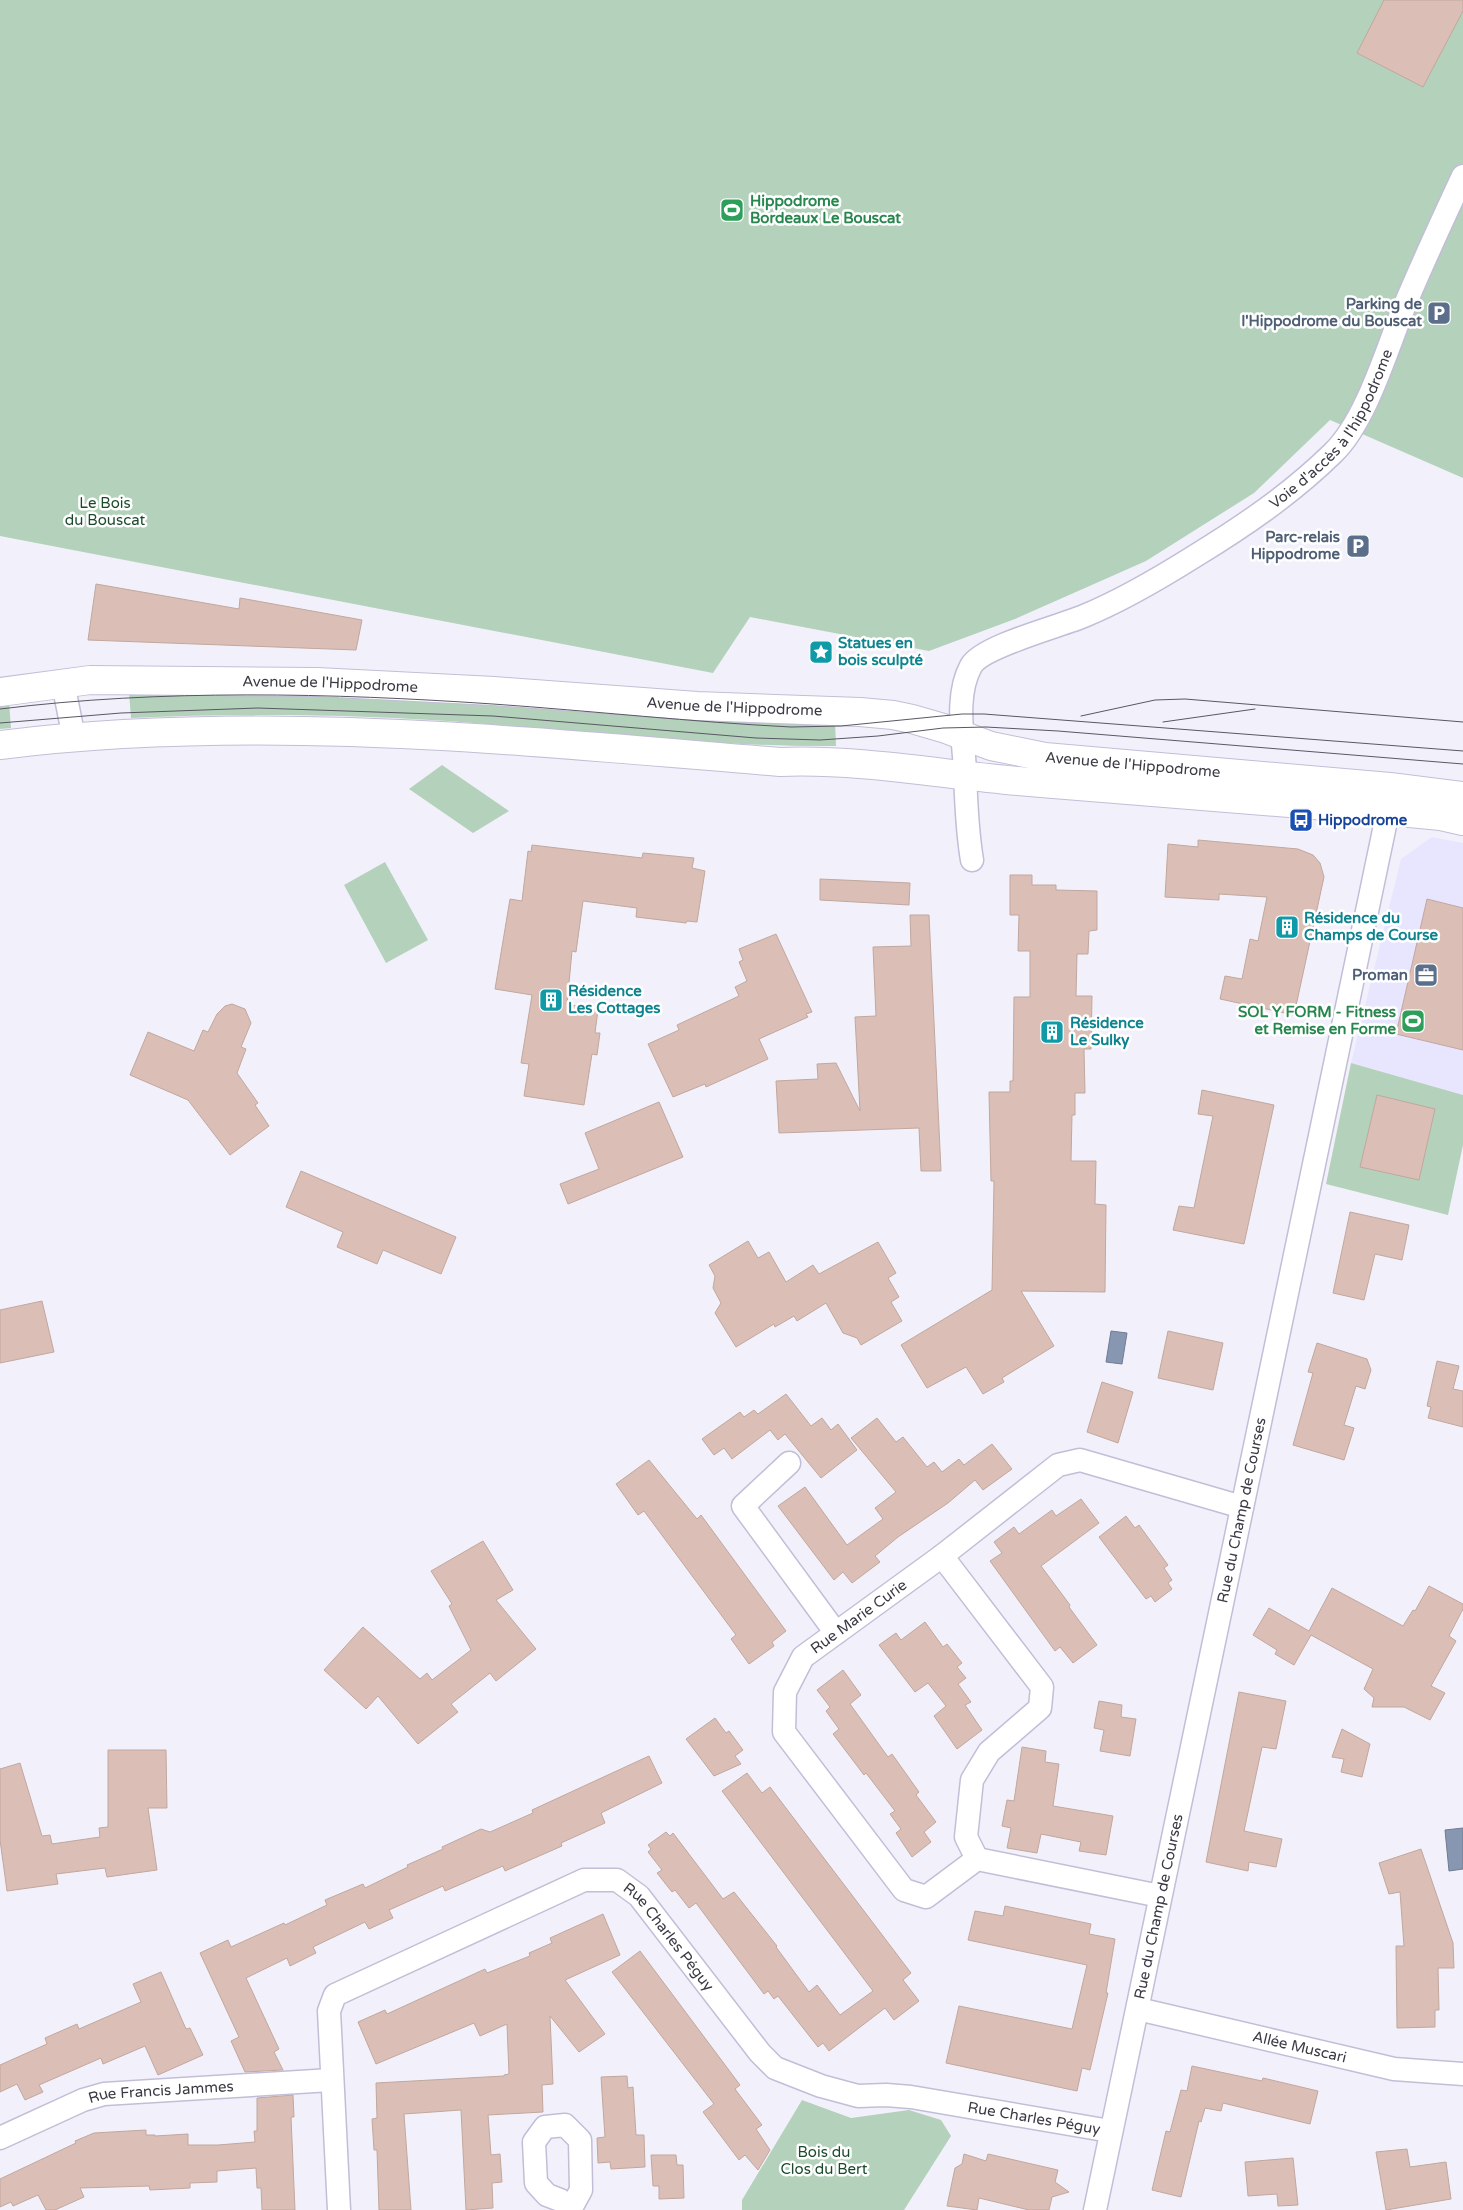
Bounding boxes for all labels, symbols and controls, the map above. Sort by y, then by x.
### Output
place label: Hippodrome Bordeaux Le Bouscat [750,192,901,227]
sports icon: Hippodrome Bordeaux Le Bouscat [719,197,745,223]
place label: Parking de l'Hippodrome du Bouscat [1241,295,1423,331]
parking icon: Parking de l'Hippodrome du Bouscat [1426,300,1452,326]
street label: Voie d'accès à l'hippodrome [1266,347,1396,512]
park label: Le Bois du Bouscat [65,494,145,529]
place label: Parc-relais Hippodrome [1251,528,1341,564]
parking icon: Parc-relais Hippodrome [1345,533,1371,559]
place label: Statues en bois sculpté [838,634,924,670]
place icon: Statues en bois sculpté [808,639,834,665]
street label: Avenue de l'Hippodrome [242,672,419,696]
street label: Avenue de l'Hippodrome [646,693,823,720]
street label: Avenue de l'Hippodrome [1044,748,1221,781]
bus stop icon: Hippodrome [1288,807,1314,833]
place label: Hippodrome [1318,811,1408,830]
place label: Résidence du Champs de Course [1304,909,1439,945]
building icon: Résidence du Champs de Course [1274,914,1300,940]
office icon: Proman [1413,962,1439,988]
place label: Proman [1352,966,1408,984]
place label: Résidence Les Cottages [568,982,661,1018]
building icon: Résidence Les Cottages [538,987,564,1013]
place label: SOL Y FORM - Fitness et Remise en Forme [1238,1003,1397,1038]
sports icon: SOL Y FORM - Fitness et Remise en Forme [1400,1008,1426,1034]
place label: Résidence Le Sulky [1070,1014,1144,1050]
building icon: Résidence Le Sulky [1039,1019,1065,1045]
street label: Rue du Champ de Courses [1213,1416,1270,1604]
street label: Rue Marie Curie [807,1576,910,1657]
street label: Rue du Champ de Courses [1130,1812,1187,2001]
street label: Rue Charles Péguy [620,1879,718,1994]
street label: Allée Muscari [1251,2027,1348,2067]
street label: Rue Francis Jammes [86,2077,234,2107]
street label: Rue Charles Péguy [966,2098,1102,2138]
park label: Bois du Clos du Bert [780,2143,868,2178]

